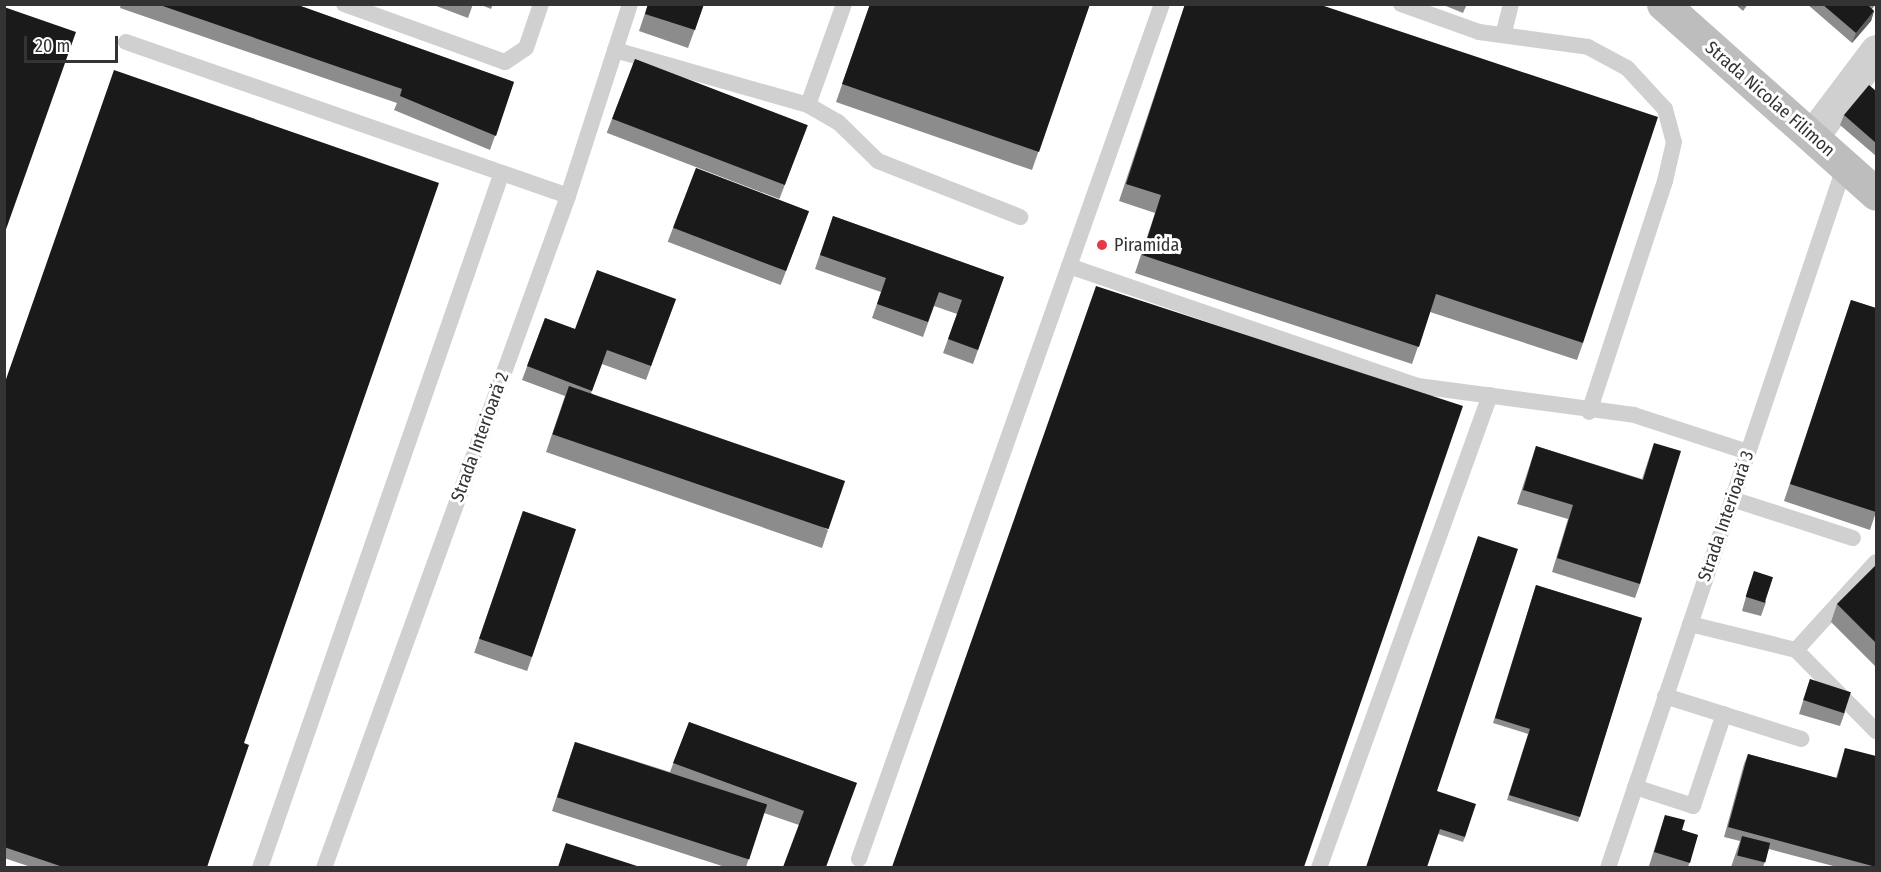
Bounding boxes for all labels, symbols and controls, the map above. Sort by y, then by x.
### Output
scale bar [27,24,122,62]
text: 20 m [35,35,70,57]
street label: Strada Nicolae Filimon [1701,37,1839,161]
place label: Piramida [1114,234,1179,256]
marker: Piramida [1095,238,1109,252]
street label: Strada Interioară 2 [447,369,513,505]
street label: Strada Interioară 3 [1694,448,1758,584]

